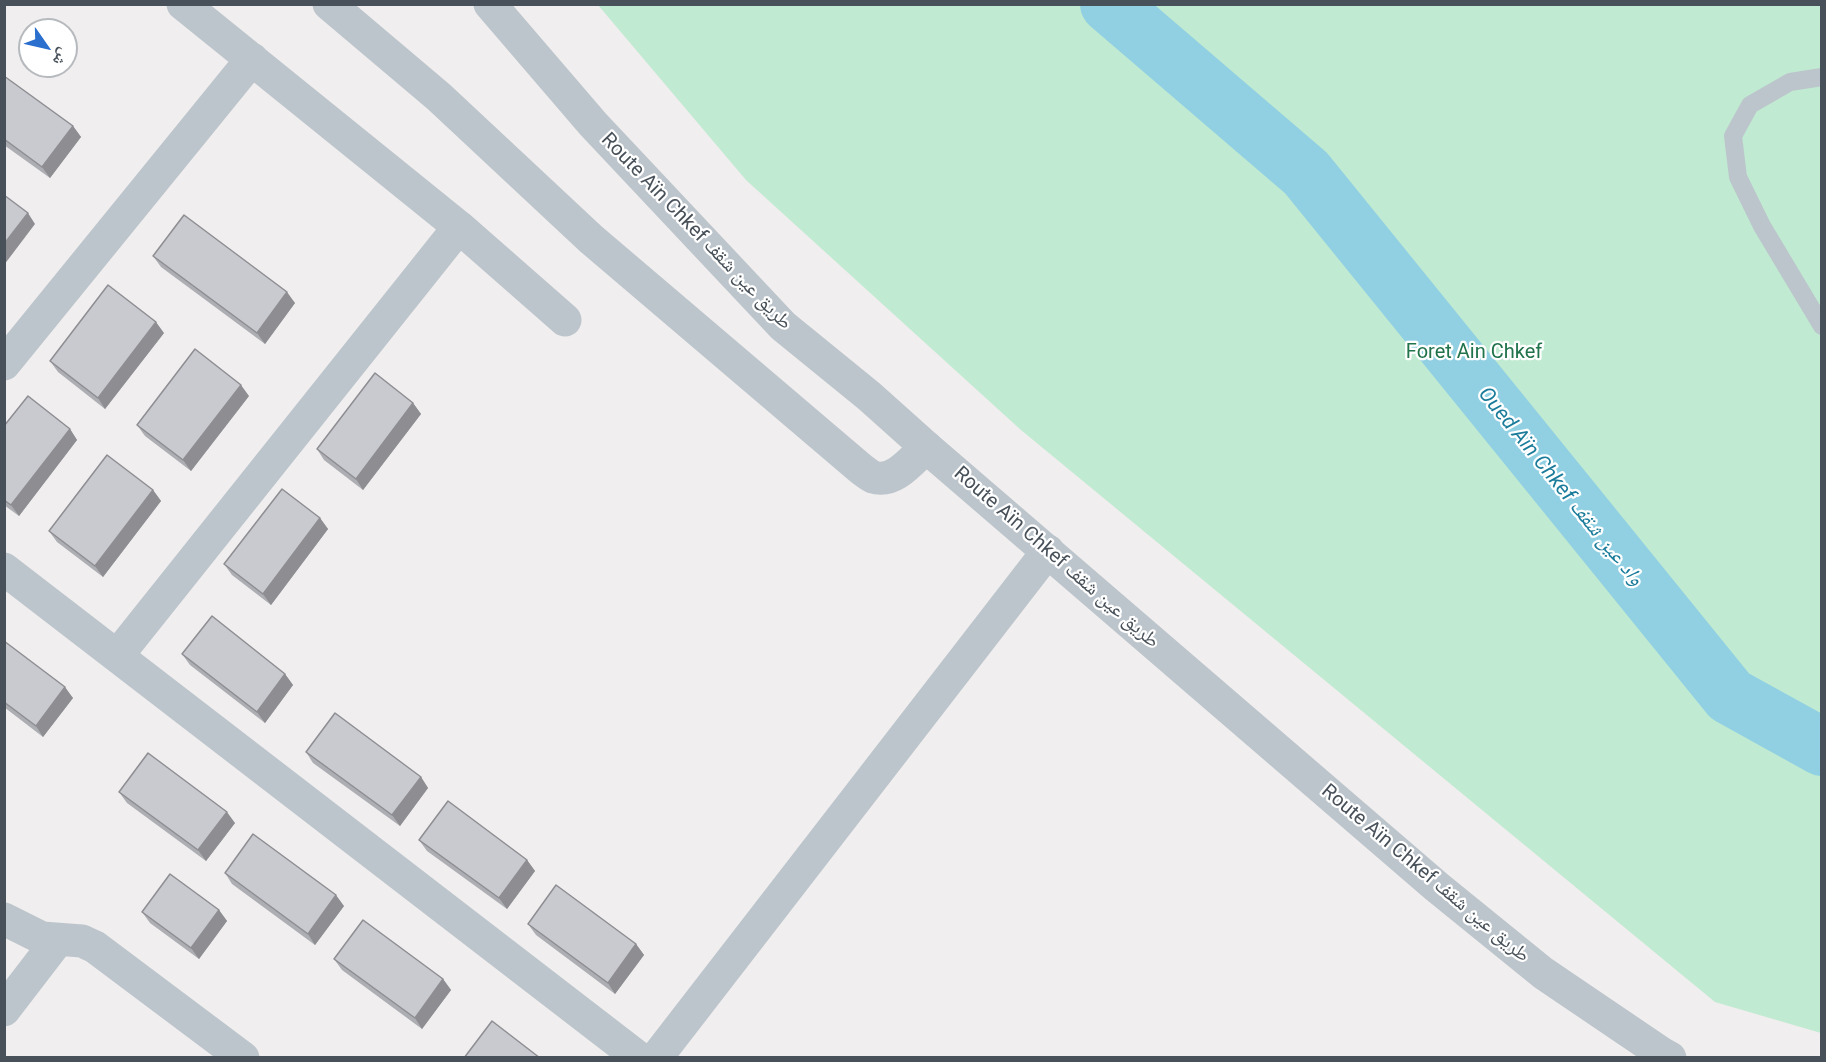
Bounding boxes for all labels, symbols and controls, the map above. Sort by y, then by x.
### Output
north arrow [18,18,78,78]
text: ش [49,45,74,70]
street label: Route Aïn Chkef طريق عين شقف [595,129,797,335]
park label: Foret Ain Chkef [1406,341,1542,365]
water label: Oued Aïn Chkef واد عين شقف [1472,383,1648,591]
street label: Route Aïn Chkef طريق عين شقف [948,462,1164,654]
street label: Route Aïn Chkef طريق عين شقف [1316,780,1534,968]

